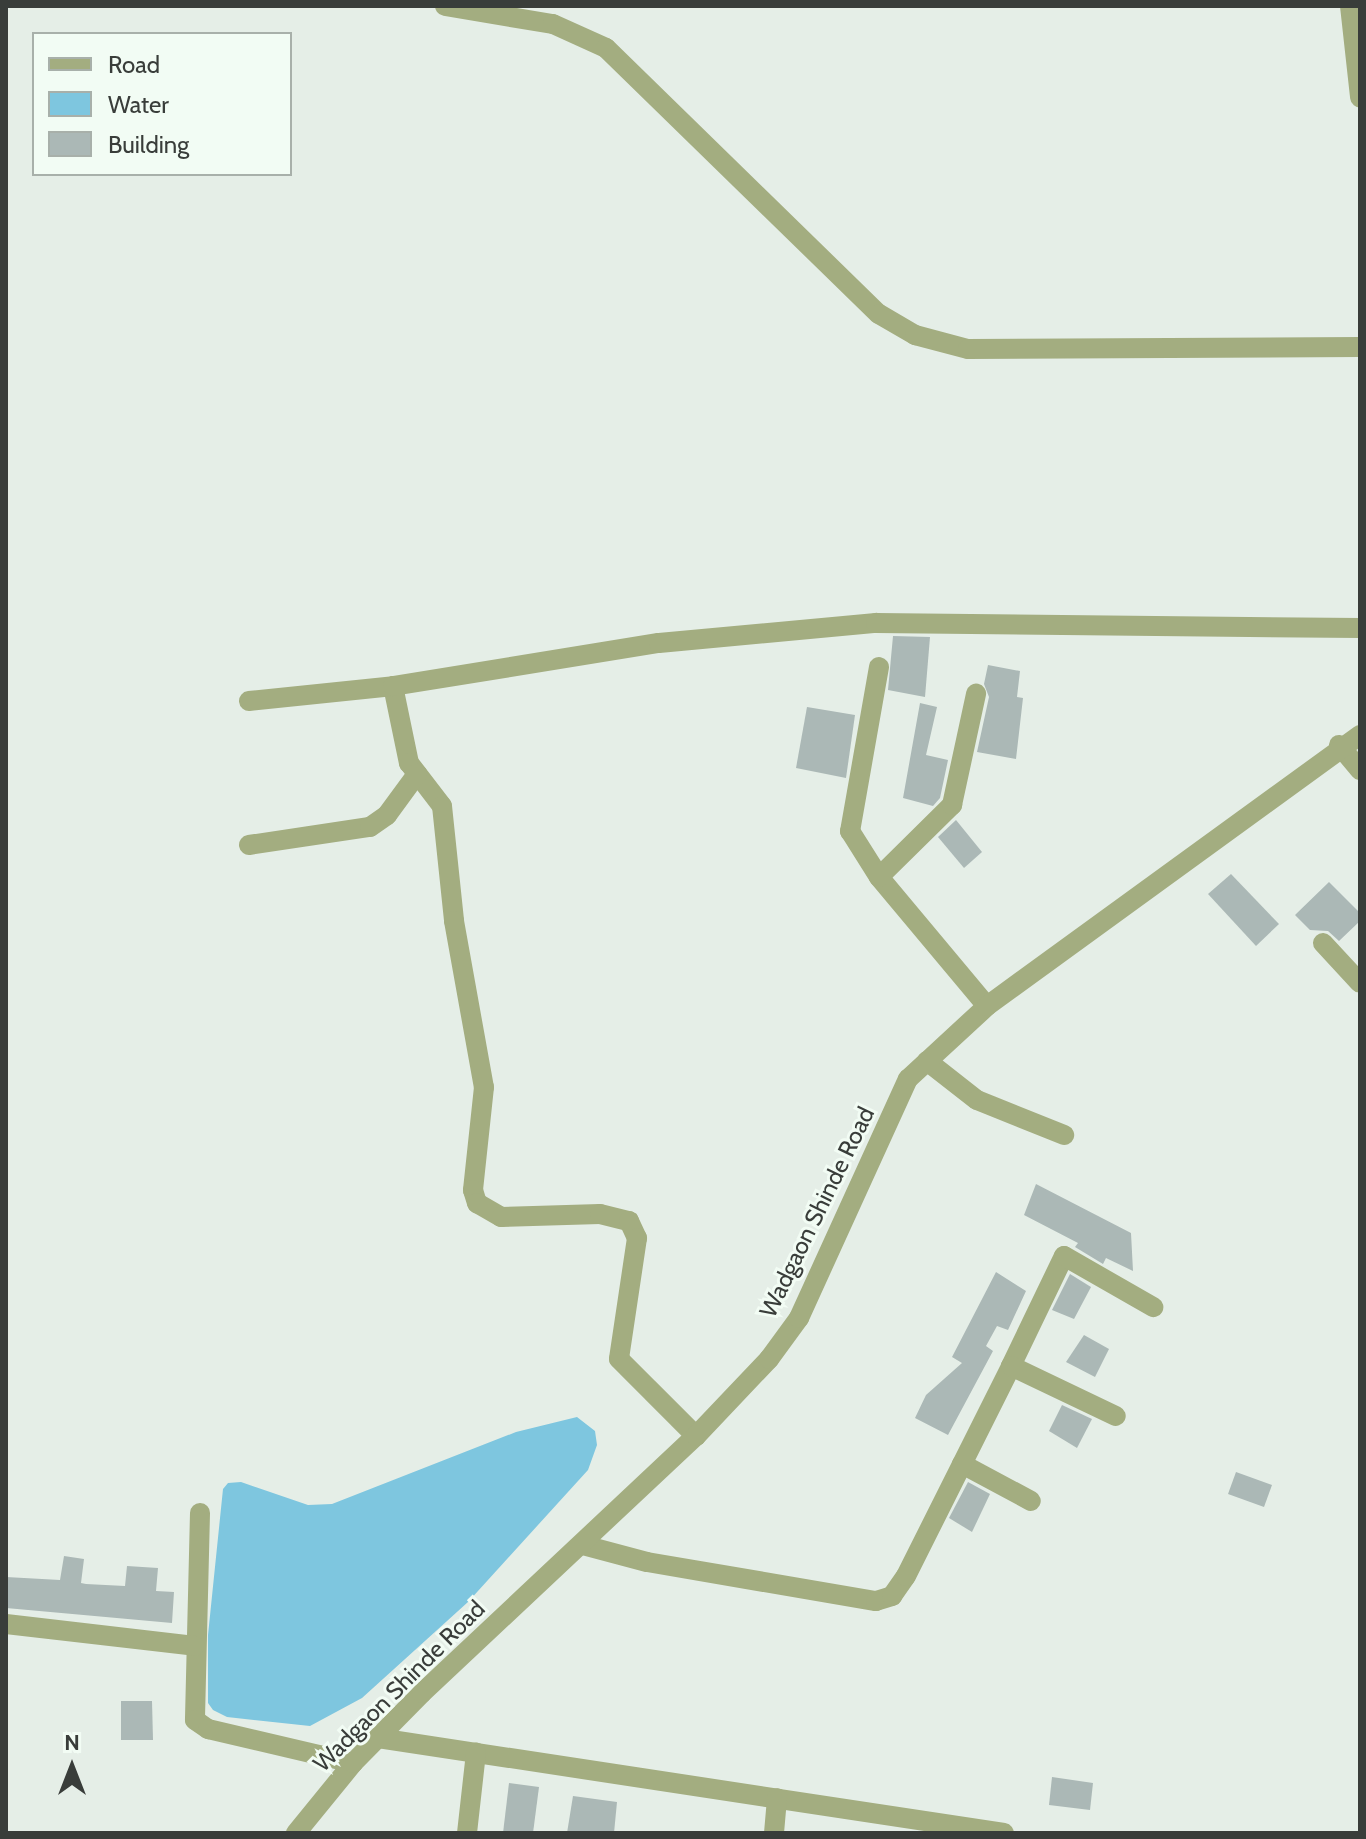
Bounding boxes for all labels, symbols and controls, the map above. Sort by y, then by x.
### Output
legend [32,32,292,176]
text: Road [108,50,160,79]
text: Water [108,90,169,119]
text: Building [108,130,189,159]
street label: Wadgaon Shinde Road [754,1102,880,1322]
street label: Wadgaon Shinde Road [307,1594,491,1778]
north arrow [32,1727,112,1807]
text: N [64,1729,80,1756]

